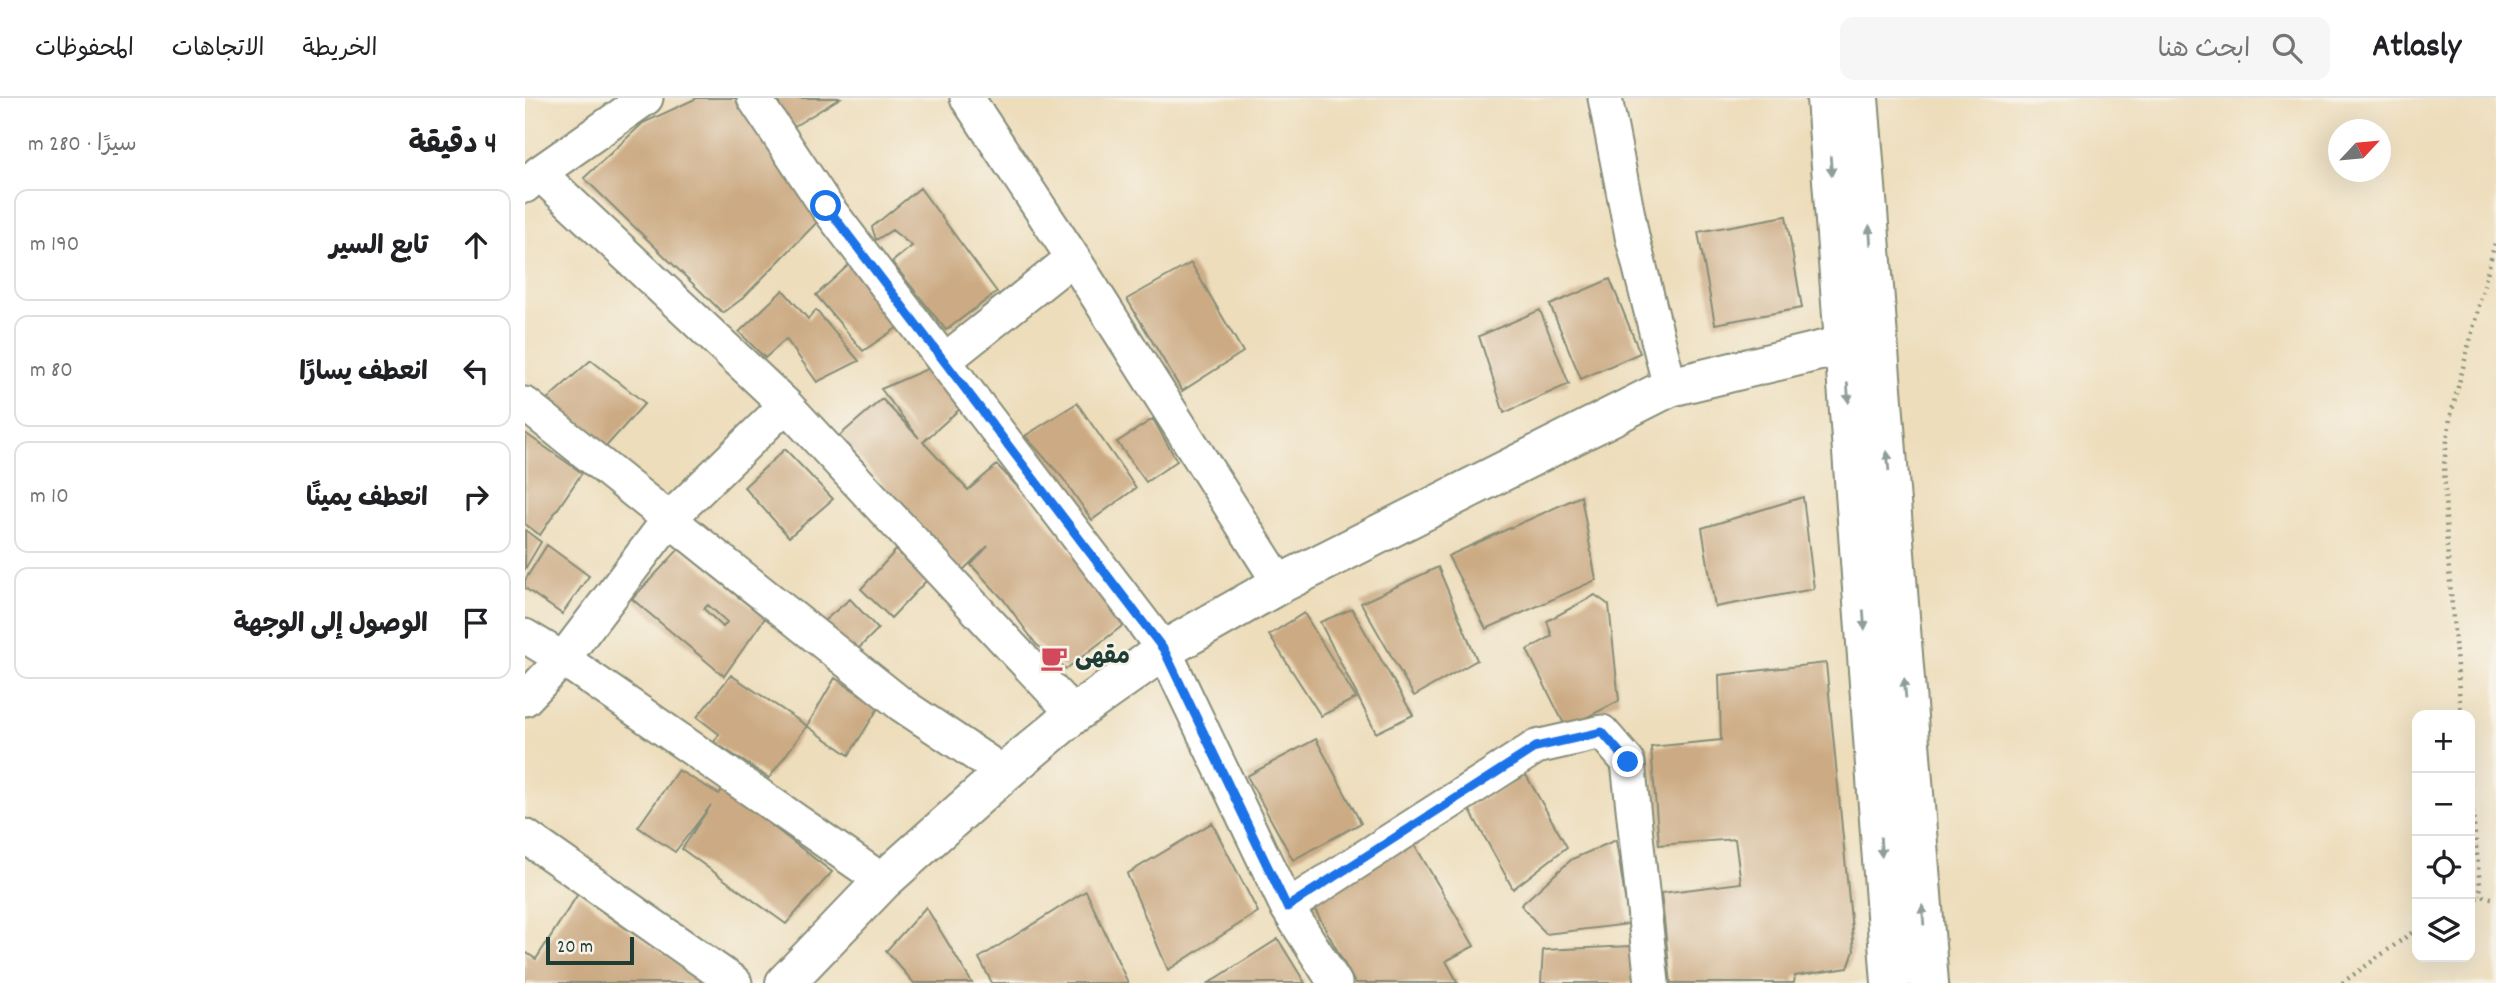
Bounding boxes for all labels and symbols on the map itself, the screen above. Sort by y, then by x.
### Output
north arrow [2328,119,2391,182]
one-way arrow [1826,155,1837,177]
route start [810,190,841,221]
one-way arrow [1864,223,1875,245]
one-way arrow [1843,382,1854,404]
one-way arrow [1882,450,1893,472]
one-way arrow [1859,609,1870,631]
place label: مقهى [1075,641,1130,675]
cafe icon: مقهى [1039,643,1069,673]
one-way arrow [1899,677,1910,699]
route end [1612,746,1643,777]
one-way arrow [1876,836,1887,858]
one-way arrow [1917,904,1928,926]
scale bar [546,934,633,966]

